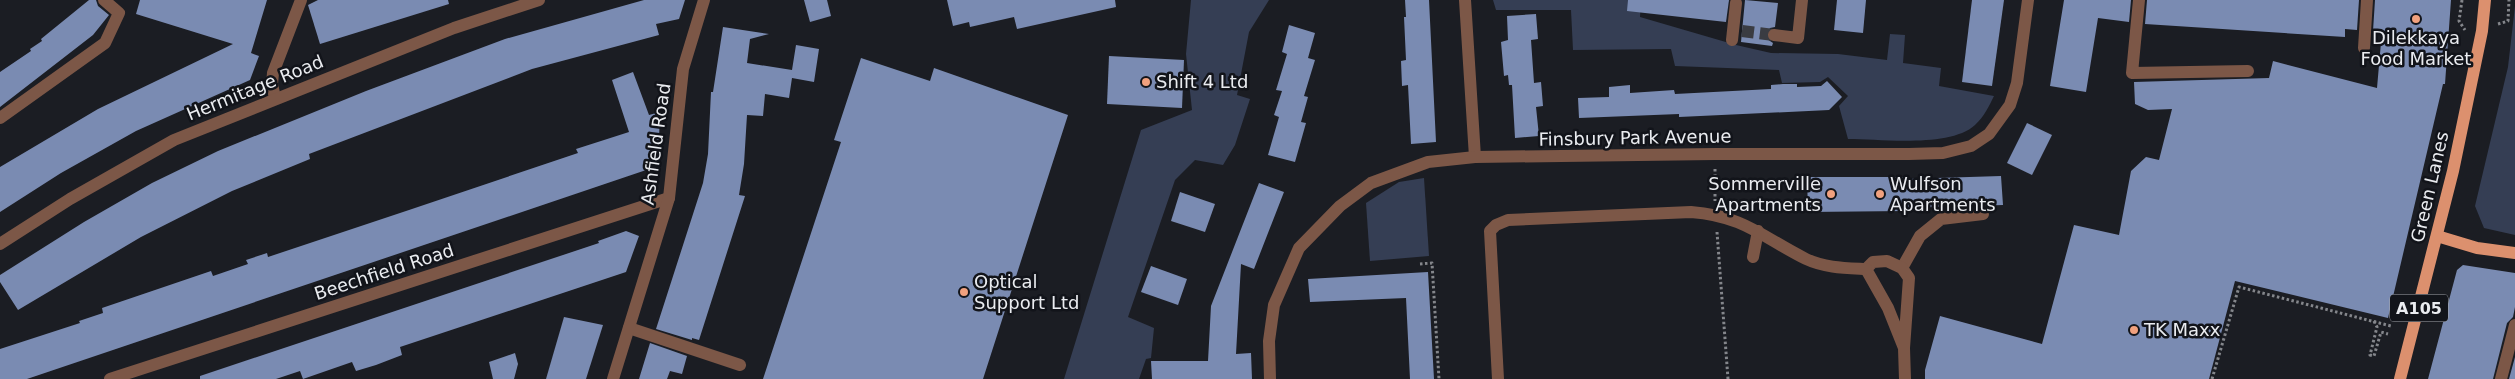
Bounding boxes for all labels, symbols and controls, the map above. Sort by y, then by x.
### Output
marker: Dilekkaya Food Market [2410,13,2422,25]
place label: Dilekkaya Food Market [2361,27,2471,69]
street label: Hermitage Road [183,51,326,125]
place label: Shift 4 Ltd [1156,71,1248,92]
marker: Shift 4 Ltd [1140,76,1152,88]
street label: Ashfield Road [637,82,674,206]
street label: Finsbury Park Avenue [1538,125,1732,150]
street label: Green Lanes [2407,129,2452,244]
place label: Sommerville Apartments [1708,173,1821,215]
place label: Wulfson Apartments [1890,173,1996,215]
marker: Sommerville Apartments [1825,188,1837,200]
marker: Wulfson Apartments [1874,188,1886,200]
street label: Beechfield Road [311,239,456,304]
place label: Optical Support Ltd [974,271,1079,313]
marker: Optical Support Ltd [958,286,970,298]
road number: A105 [2390,294,2448,322]
place label: TK Maxx [2143,319,2221,340]
marker: TK Maxx [2128,324,2140,336]

